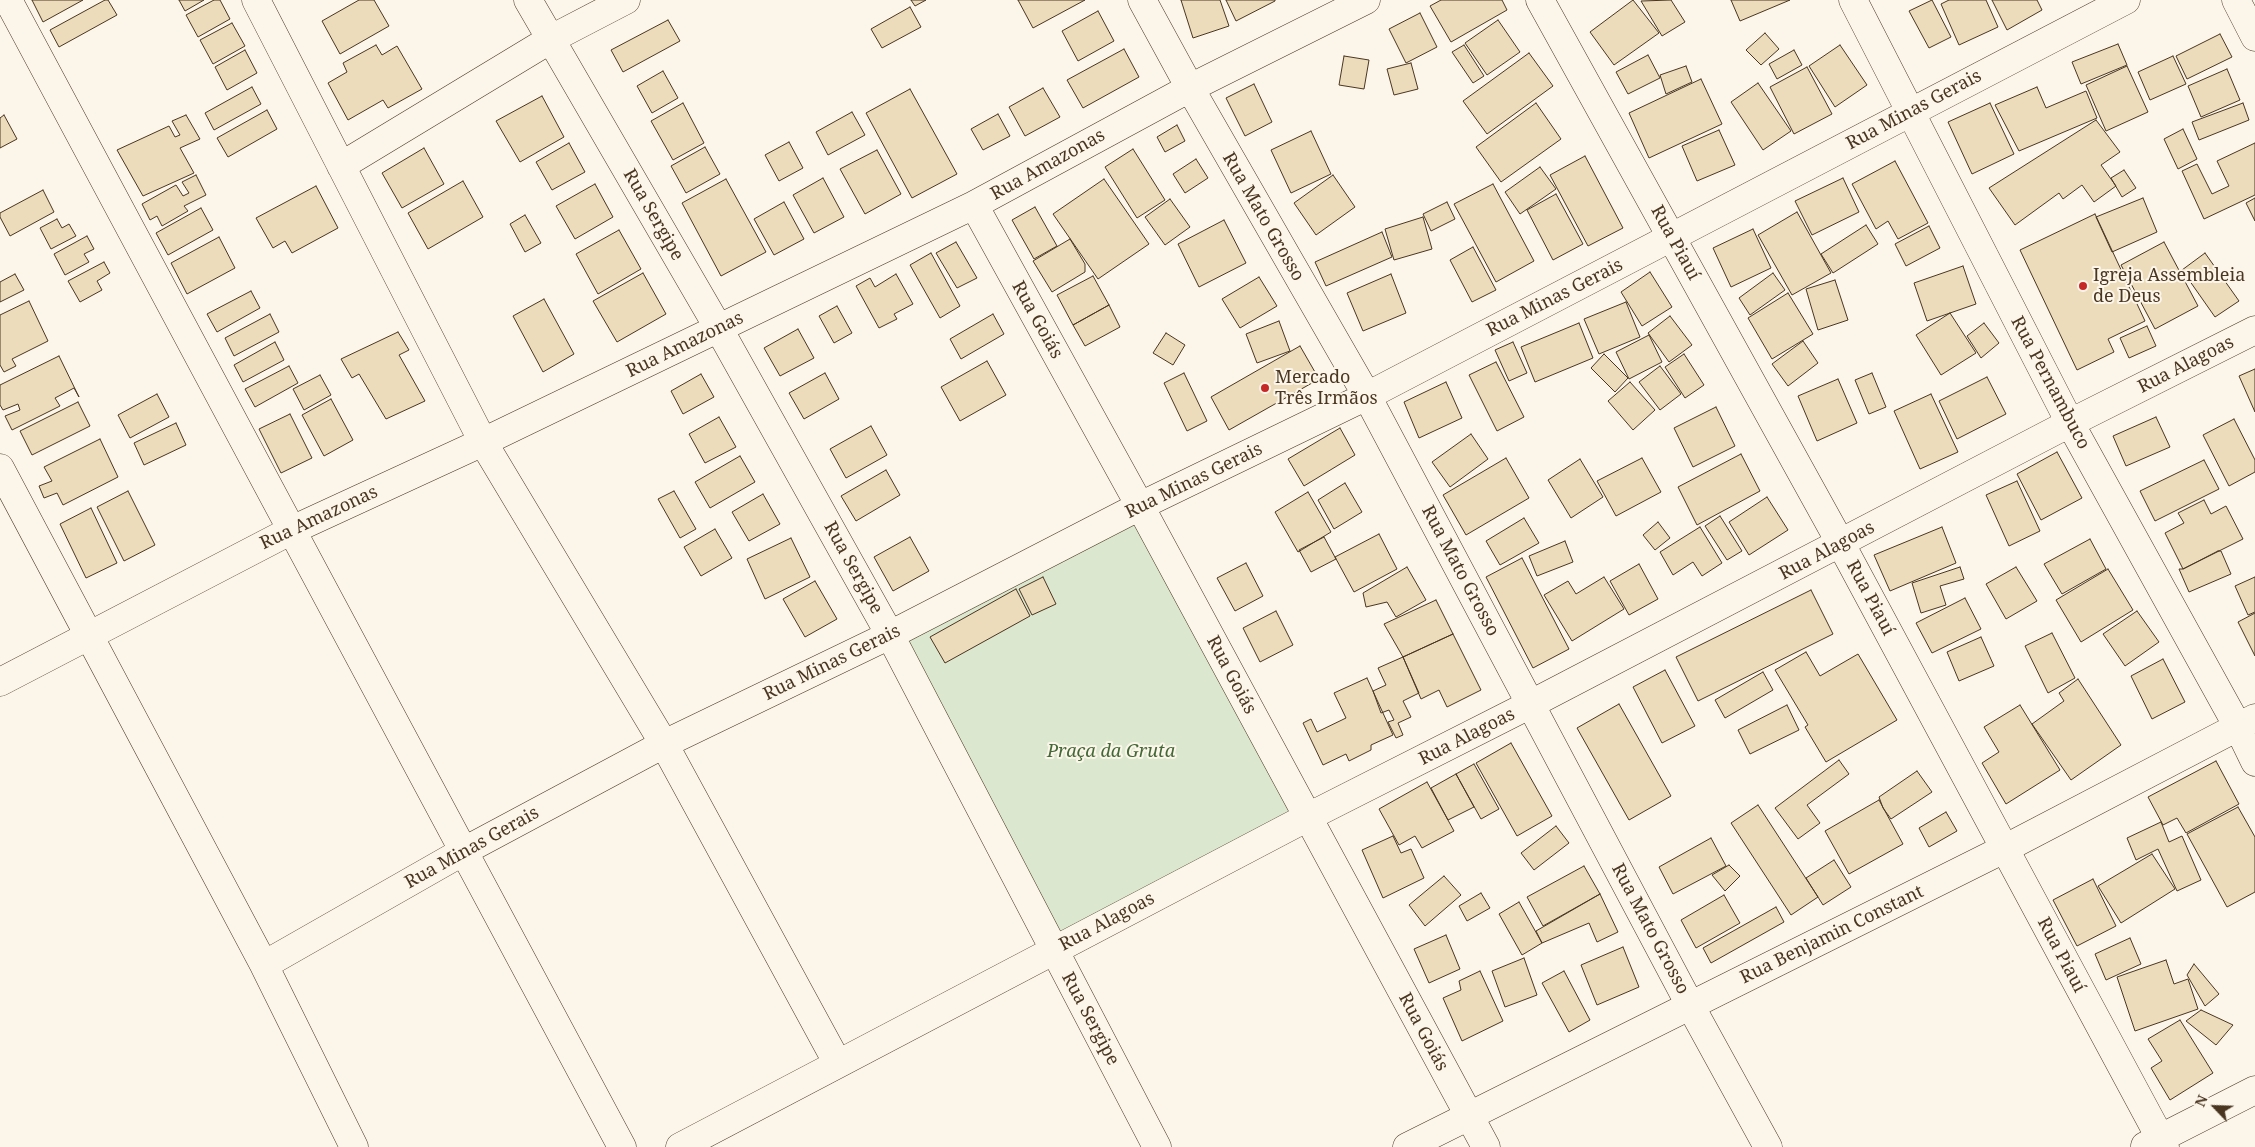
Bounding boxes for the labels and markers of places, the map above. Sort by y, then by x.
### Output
place label: Igreja Assembleia de Deus [2093,265,2245,308]
marker: Igreja Assembleia de Deus [2077,280,2089,292]
place label: Mercado Três Irmãos [1275,367,1378,409]
marker: Mercado Três Irmãos [1259,382,1271,394]

